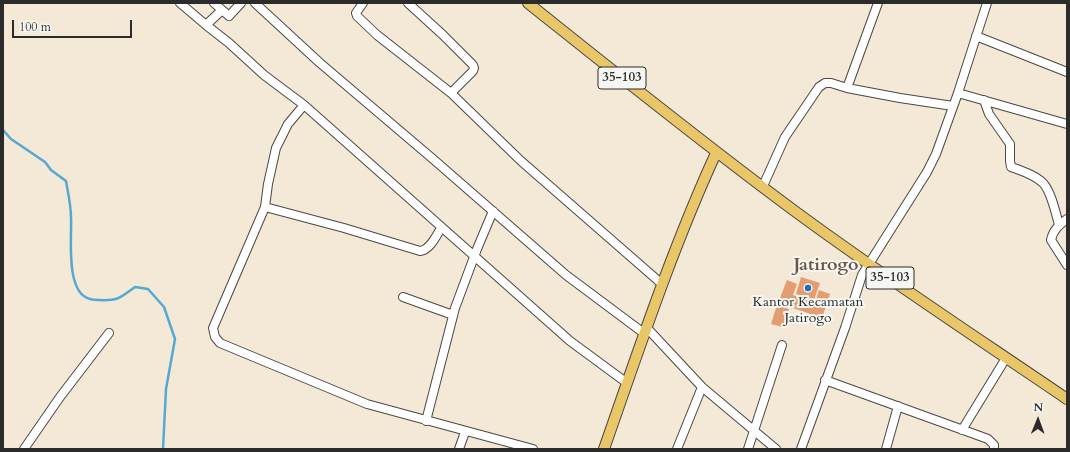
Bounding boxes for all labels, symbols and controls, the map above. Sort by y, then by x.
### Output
scale bar [14,12,134,38]
text: 100 m [19,19,51,35]
road number: 35-103 [598,67,646,89]
district label: Jatirogo [793,255,859,277]
road number: 35-103 [866,267,914,289]
marker: Kantor Kecamatan Jatirogo [803,283,813,293]
place label: Kantor Kecamatan Jatirogo [753,295,863,328]
north arrow [1018,400,1058,440]
text: N [1033,400,1043,415]

